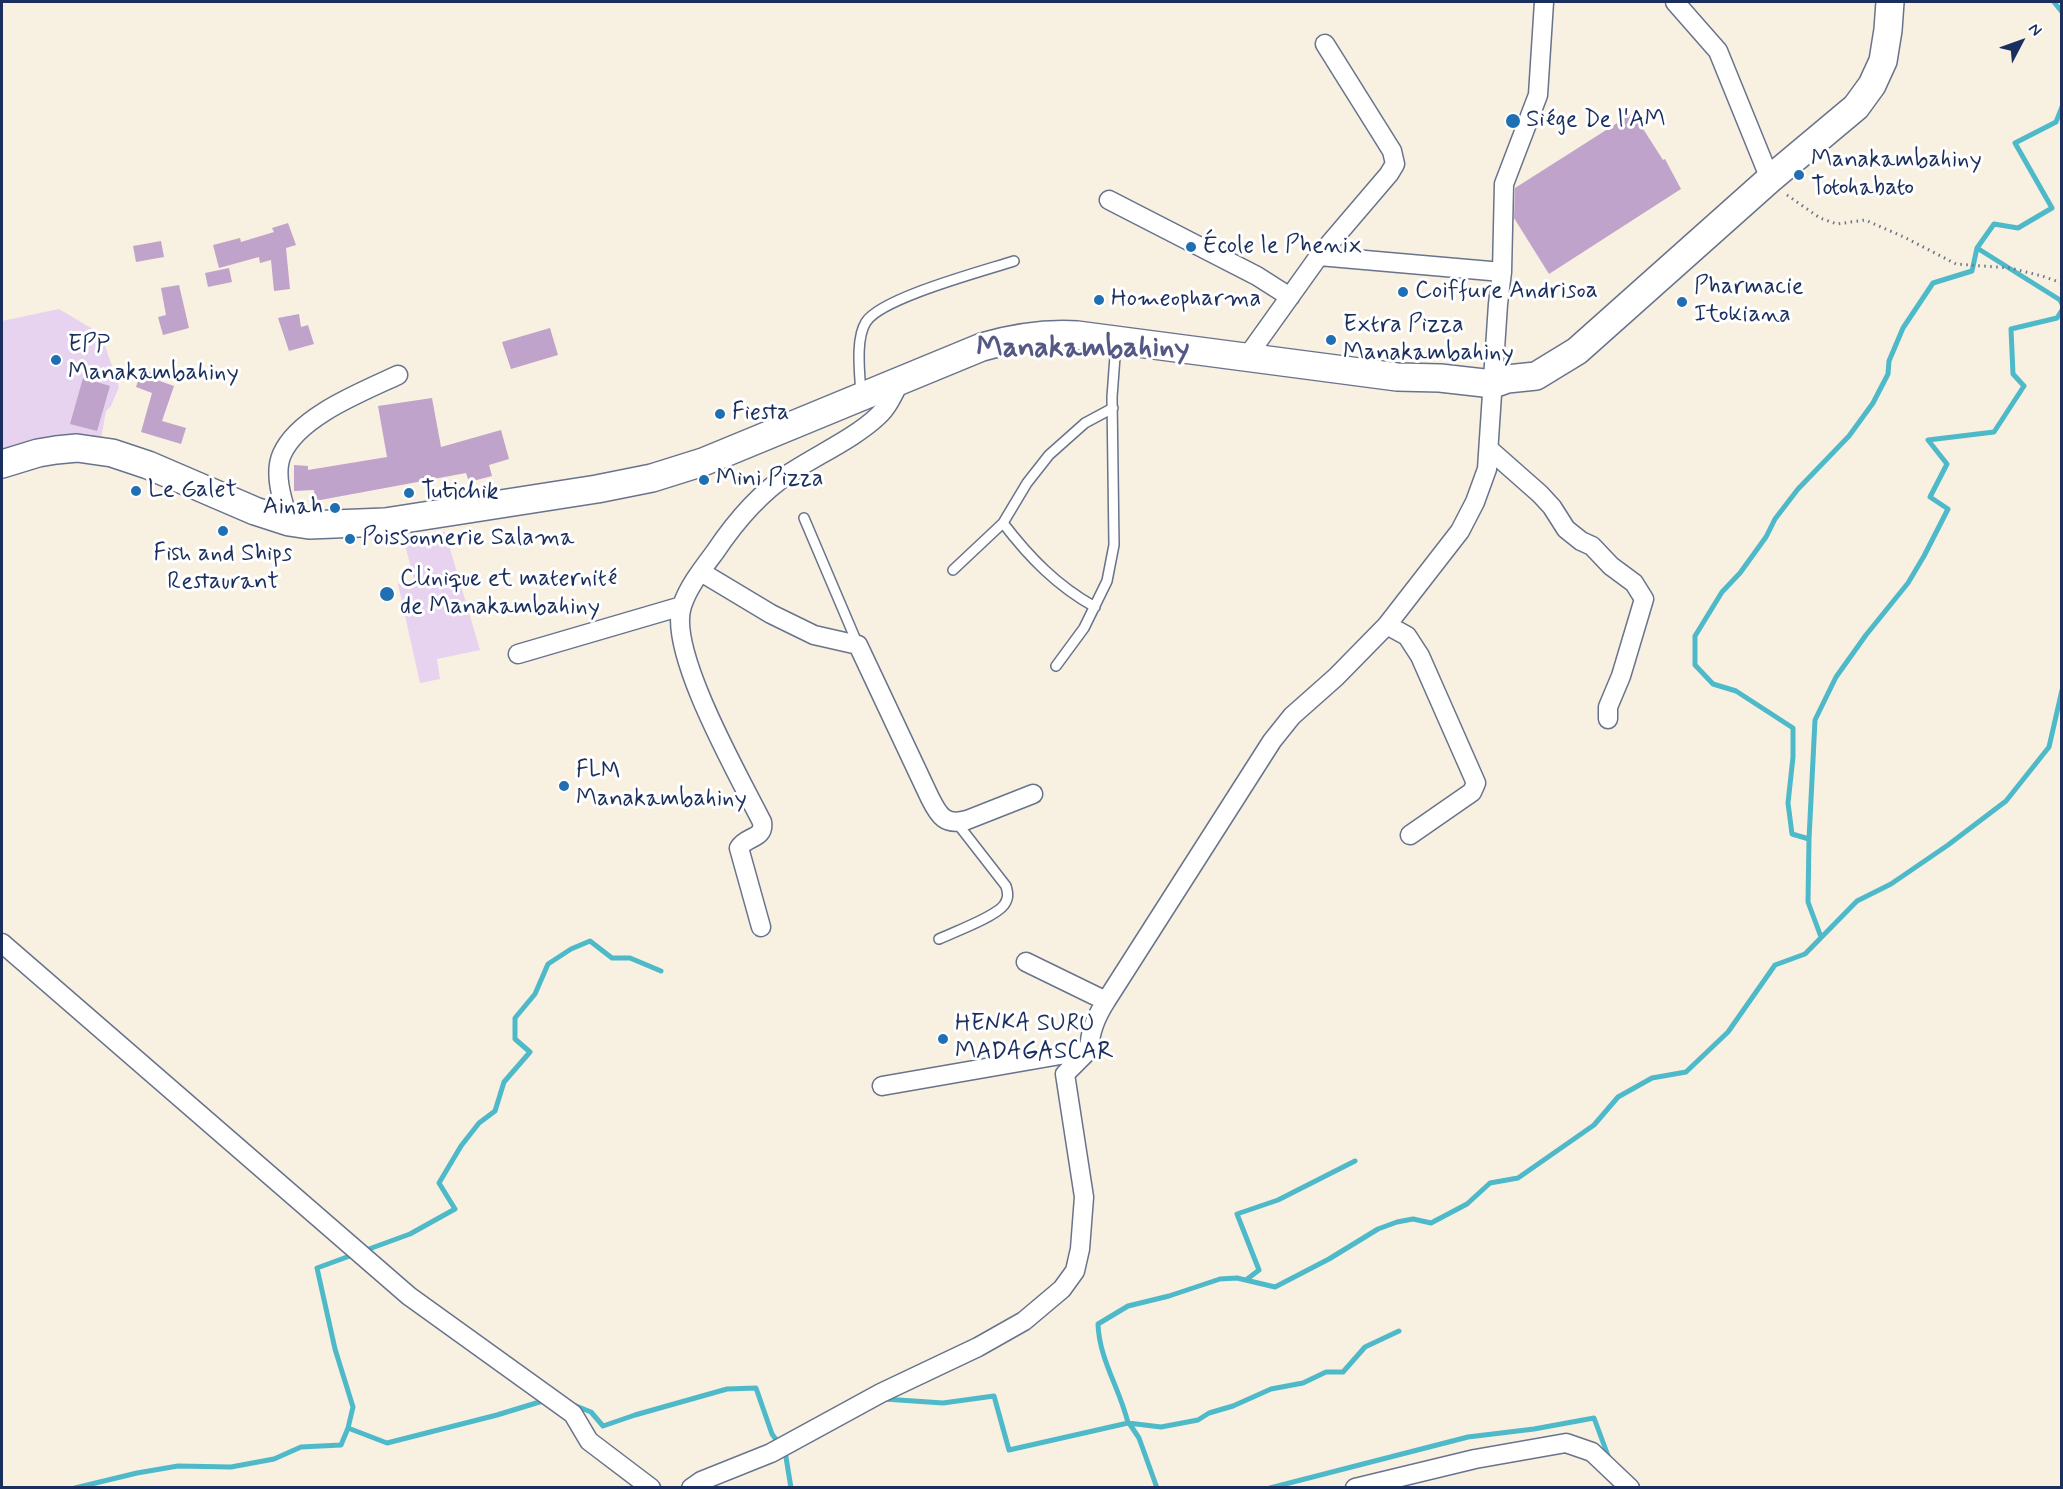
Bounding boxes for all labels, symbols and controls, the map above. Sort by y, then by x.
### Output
north arrow [1991,12,2051,72]
text: N [2024,19,2046,41]
place label: Siége De l'AM [1526,107,1666,135]
marker: Siége De l'AM [1504,112,1522,130]
place label: Manakambahiny Totohabato [1811,147,1982,203]
marker: Manakambahiny Totohabato [1792,168,1806,182]
place label: École le Phenix [1203,233,1362,261]
marker: École le Phenix [1184,240,1198,254]
place label: Pharmacie Itokiana [1694,274,1804,330]
place label: Coiffure Andrisoa [1415,278,1598,306]
marker: Coiffure Andrisoa [1396,285,1410,299]
place label: Homeopharma [1111,286,1261,314]
marker: Homeopharma [1092,293,1106,307]
marker: Pharmacie Itokiana [1675,295,1689,309]
place label: Extra Pizza Manakambahiny [1343,312,1514,368]
place label: EPP Manakambahiny [68,332,239,388]
district label: Manakambahiny [976,332,1190,368]
marker: Extra Pizza Manakambahiny [1324,333,1338,347]
marker: EPP Manakambahiny [49,353,63,367]
place label: Fiesta [732,400,789,428]
marker: Fiesta [713,407,727,421]
place label: Mini Pizza [716,466,824,494]
marker: Mini Pizza [697,473,711,487]
place label: Le Galet [148,477,237,505]
place label: Tutichik [421,479,499,507]
marker: Le Galet [129,484,143,498]
marker: Tutichik [402,486,416,500]
place label: Ainah [263,494,323,522]
marker: Ainah [328,501,342,515]
marker: Fish and Ships Restaurant [216,524,230,538]
place label: Poissonnerie Salama [362,525,574,553]
marker: Poissonnerie Salama [343,532,357,546]
place label: Fish and Ships Restaurant [154,541,292,597]
place label: Clinique et maternité de Manakambahiny [400,566,617,622]
marker: Clinique et maternité de Manakambahiny [378,585,396,603]
place label: FLM Manakambahiny [576,758,747,814]
marker: FLM Manakambahiny [557,779,571,793]
place label: HENKA SURU MADAGASCAR [955,1011,1113,1067]
marker: HENKA SURU MADAGASCAR [936,1032,950,1046]

